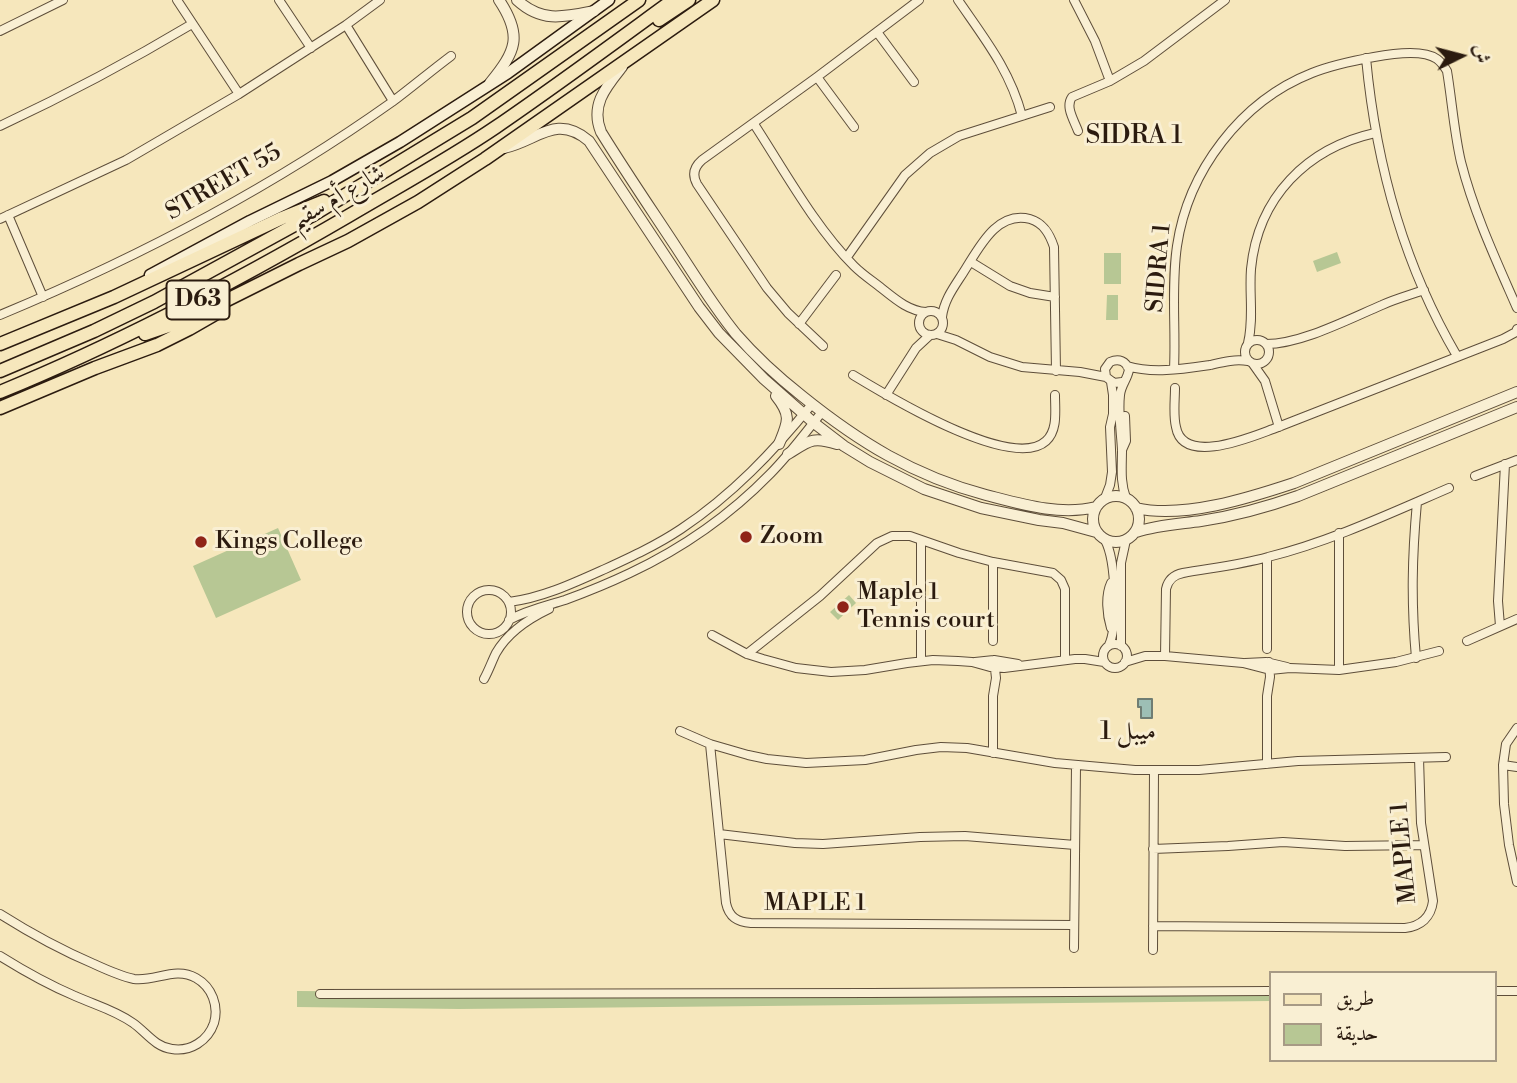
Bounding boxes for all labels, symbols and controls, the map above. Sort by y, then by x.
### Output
north arrow [1426,21,1496,91]
text: ش [1469,43,1495,64]
district label: SIDRA 1 [1079,121,1189,153]
street label: STREET 55 [161,138,287,228]
street label: شارع أم سقيم [286,159,390,237]
street label: SIDRA 1 [1142,222,1178,314]
road number: D63 [166,280,230,320]
place label: Zoom [760,523,824,551]
place label: Kings College [215,528,363,556]
marker: Zoom [738,529,754,545]
marker: Kings College [193,534,209,550]
place label: Maple 1 Tennis court [857,579,995,635]
marker: Maple 1 Tennis court [835,599,851,615]
district label: ميبل 1 [1100,717,1156,749]
street label: MAPLE 1 [1386,801,1424,905]
street label: MAPLE 1 [764,890,866,918]
legend [1268,971,1496,1062]
text: طريق [1336,986,1374,1012]
text: حديقة [1336,1021,1379,1047]

